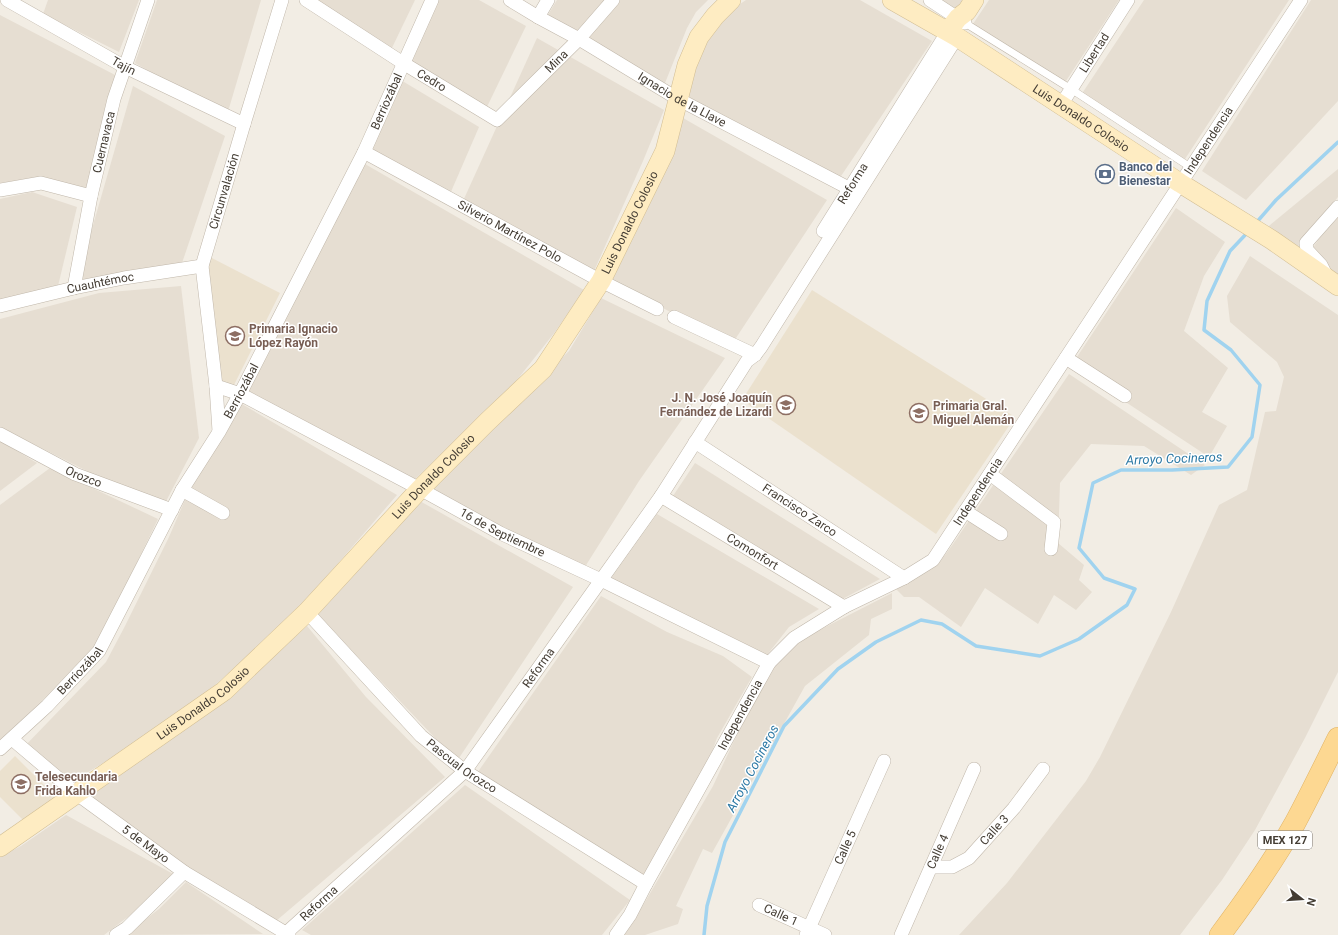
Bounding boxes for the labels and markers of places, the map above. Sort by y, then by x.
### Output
place label: Banco del Bienestar [1119,160,1172,188]
bank icon: Banco del Bienestar [1094,163,1116,185]
place label: Primaria Ignacio López Rayón [249,322,338,350]
school or university icon: Primaria Ignacio López Rayón [224,325,246,347]
place label: J. N. José Joaquín Fernández de Lizardi [660,391,772,419]
school or university icon: J. N. José Joaquín Fernández de Lizardi [775,394,797,416]
place label: Primaria Gral. Miguel Alemán [933,399,1014,427]
school or university icon: Primaria Gral. Miguel Alemán [908,402,930,424]
place label: Telesecundaria Frida Kahlo [35,770,118,798]
school or university icon: Telesecundaria Frida Kahlo [10,773,32,795]

